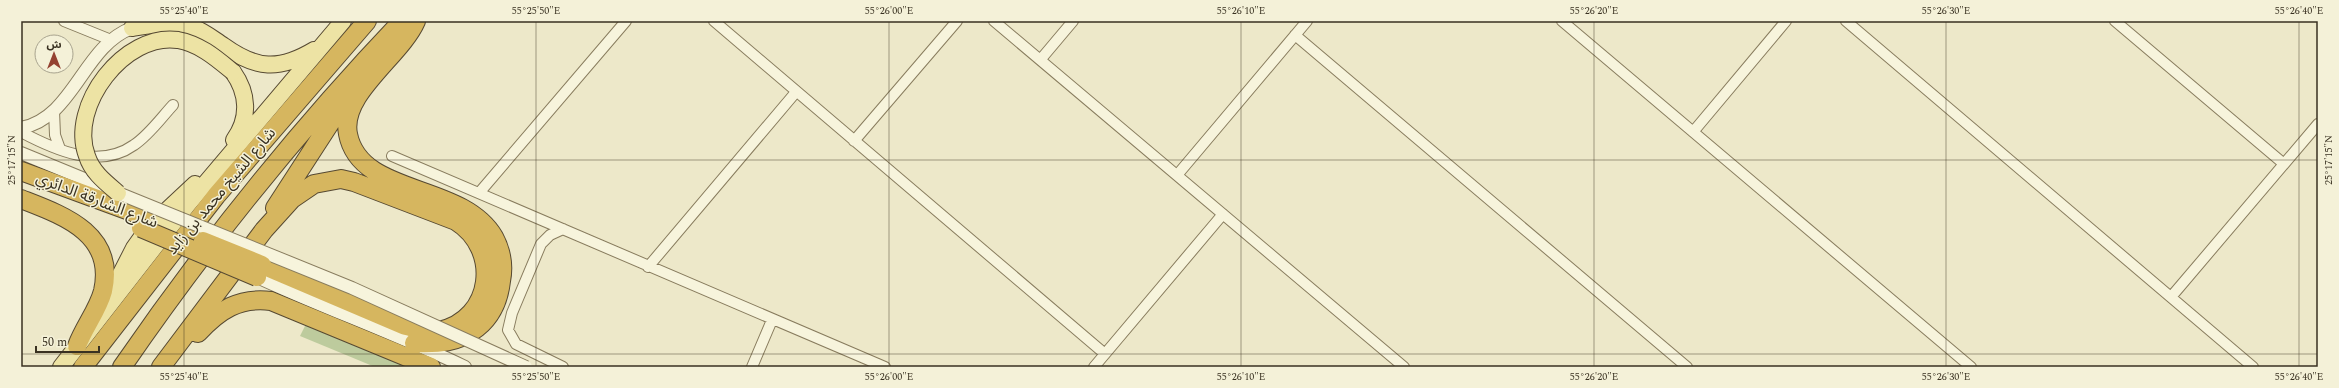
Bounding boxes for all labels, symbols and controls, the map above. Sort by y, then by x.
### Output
text: 55°25'40"E [160,3,208,19]
text: 55°25'50"E [512,3,560,19]
text: 55°26'00"E [865,3,913,19]
text: 55°26'10"E [1217,3,1265,19]
text: 55°26'20"E [1570,3,1618,19]
text: 55°26'30"E [1922,3,1970,19]
text: 55°26'40"E [2275,3,2323,19]
north arrow [34,34,74,74]
text: ش [46,36,62,53]
street label: شارع الشيخ محمد بن زايد [160,122,282,260]
text: 25°17'15"N [4,135,20,185]
text: 25°17'15"N [2321,135,2337,185]
street label: شارع الشارقة الدائري [33,166,161,234]
scale bar [36,328,99,354]
text: 50 m [42,333,67,352]
text: 55°25'40"E [160,369,208,385]
text: 55°25'50"E [512,369,560,385]
text: 55°26'00"E [865,369,913,385]
text: 55°26'10"E [1217,369,1265,385]
text: 55°26'20"E [1570,369,1618,385]
text: 55°26'30"E [1922,369,1970,385]
text: 55°26'40"E [2275,369,2323,385]

